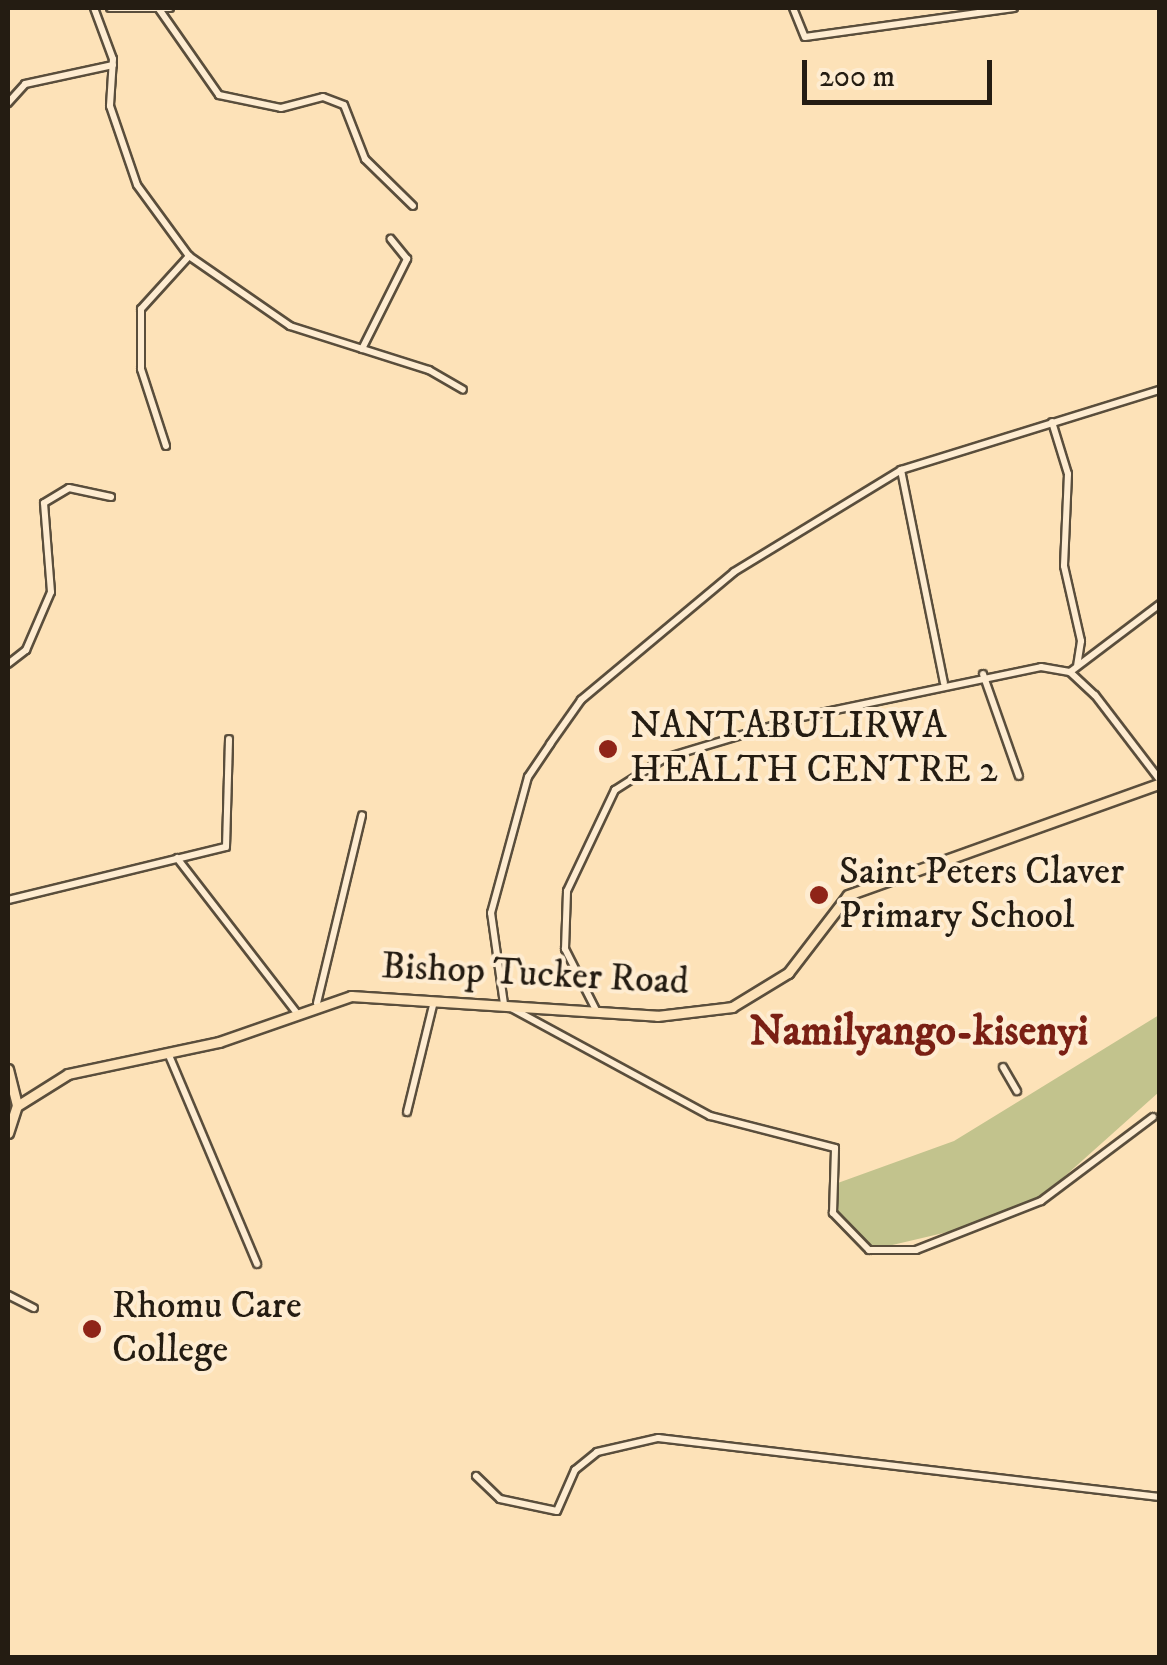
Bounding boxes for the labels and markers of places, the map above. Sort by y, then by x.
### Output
place label: NANTABULIRWA HEALTH CENTRE 2 [630,704,998,794]
marker: NANTABULIRWA HEALTH CENTRE 2 [595,736,621,762]
place label: Saint Peters Claver Primary School [839,850,1124,939]
marker: Saint Peters Claver Primary School [808,884,830,906]
place label: Rhomu Care College [112,1284,302,1374]
marker: Rhomu Care College [81,1318,103,1340]

